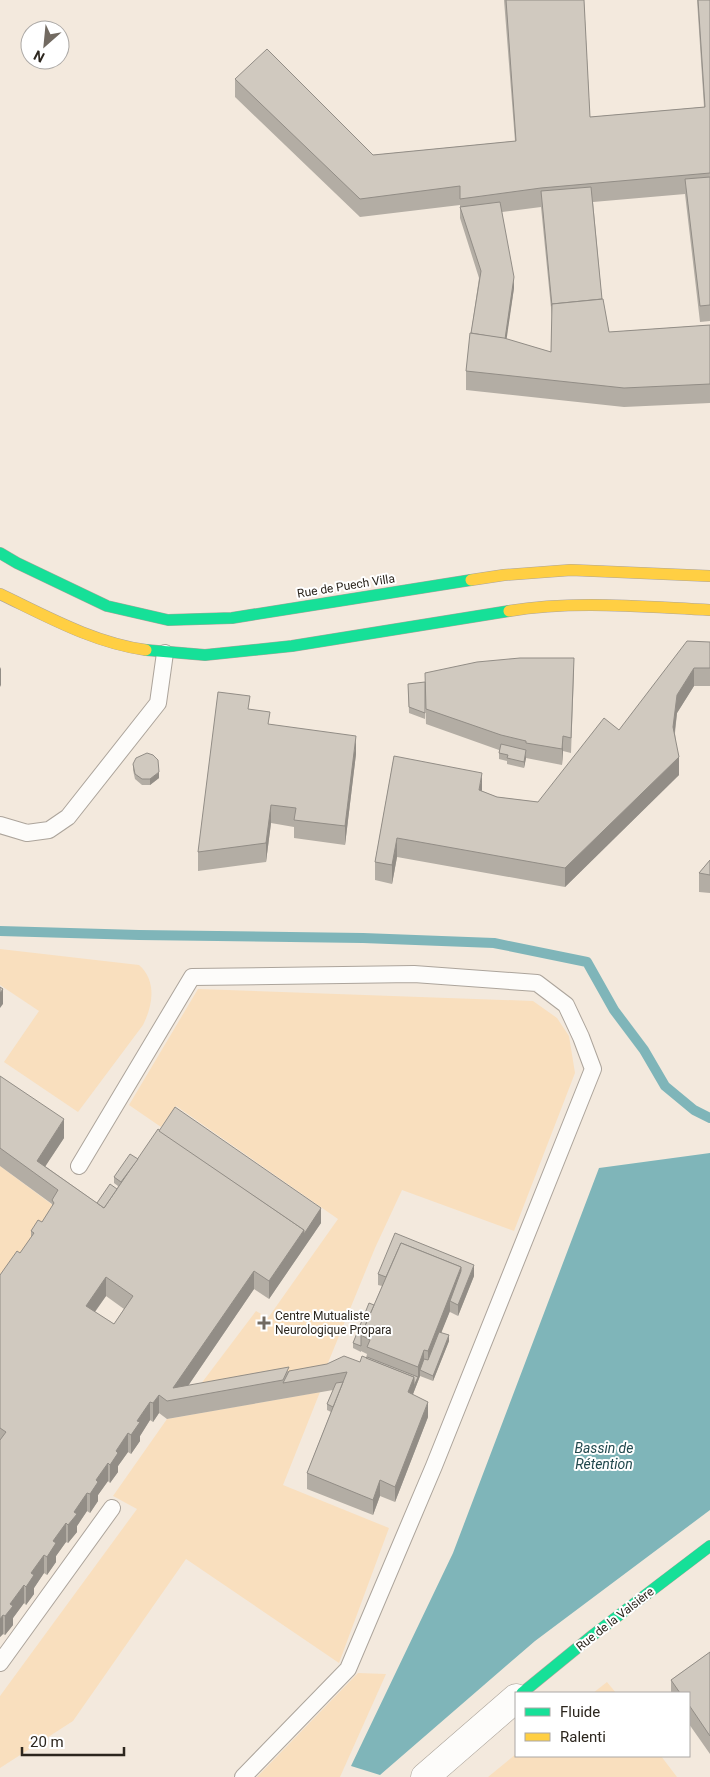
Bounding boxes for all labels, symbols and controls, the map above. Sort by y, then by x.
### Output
north arrow [20,20,70,70]
text: N [31,47,47,66]
street label: Rue de Puech Villa [296,571,396,601]
place label: Centre Mutualiste Neurologique Propara [275,1309,392,1337]
marker: Centre Mutualiste Neurologique Propara [257,1316,271,1330]
water label: Bassin de Rétention [575,1440,633,1472]
street label: Rue de la Valsière [573,1584,657,1654]
legend [515,1692,690,1757]
text: Fluide [560,1703,600,1721]
scale bar [22,1724,125,1756]
text: Ralenti [560,1728,606,1746]
text: 20 m [30,1733,64,1751]

